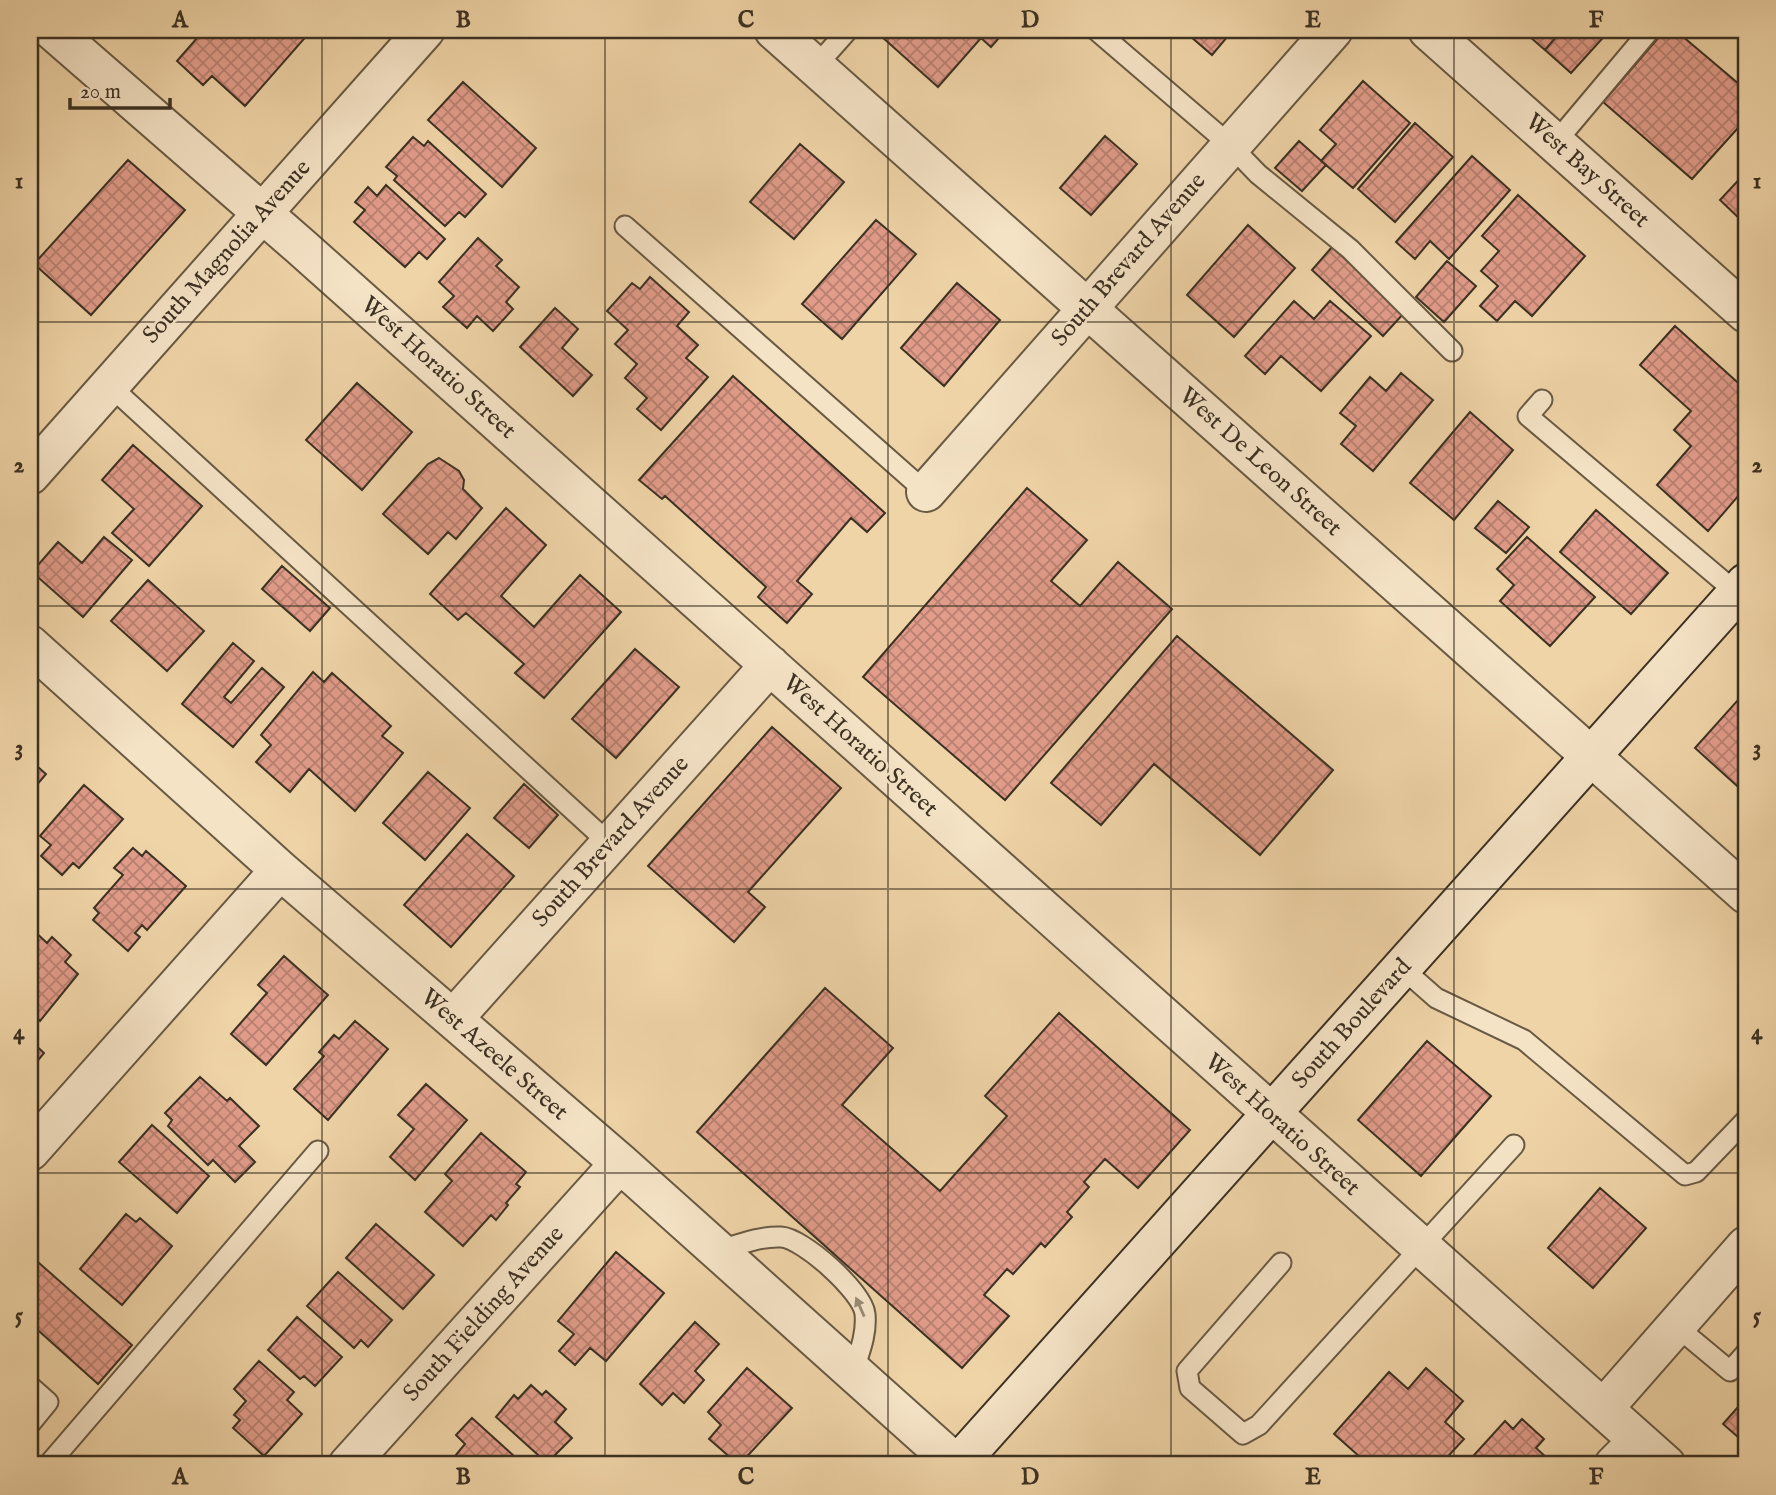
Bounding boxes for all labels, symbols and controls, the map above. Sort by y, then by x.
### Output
text: A [171,6,189,35]
text: B [455,6,471,35]
text: C [738,6,755,35]
text: D [1021,6,1039,35]
text: E [1305,6,1321,35]
text: F [1589,6,1604,35]
scale bar [70,66,170,110]
text: 20 m [80,79,121,106]
street label: West Bay Street [1518,107,1656,235]
street label: South Magnolia Avenue [136,153,318,351]
text: 1 [15,167,23,196]
street label: South Brevard Avenue [1045,167,1213,353]
text: 1 [1753,167,1761,196]
street label: West Horatio Street [354,290,522,446]
street label: West De Leon Street [1172,381,1348,543]
text: 2 [14,451,25,480]
text: 2 [1752,451,1763,480]
street label: West Horatio Street [776,668,944,824]
text: 3 [15,734,23,763]
text: 3 [1753,734,1761,763]
street label: South Brevard Avenue [526,750,696,934]
street label: South Boulevard [1285,952,1419,1096]
street label: West Azeele Street [414,982,574,1128]
text: 4 [13,1018,25,1047]
text: 4 [1751,1018,1763,1047]
street label: West Horatio Street [1198,1047,1366,1203]
street label: South Fielding Avenue [397,1219,571,1409]
one-way arrow [854,1297,866,1317]
text: 5 [15,1302,24,1331]
text: 5 [1753,1302,1762,1331]
text: A [171,1463,189,1492]
text: B [455,1463,471,1492]
text: C [738,1463,755,1492]
text: D [1021,1463,1039,1492]
text: E [1305,1463,1321,1492]
text: F [1589,1463,1604,1492]

